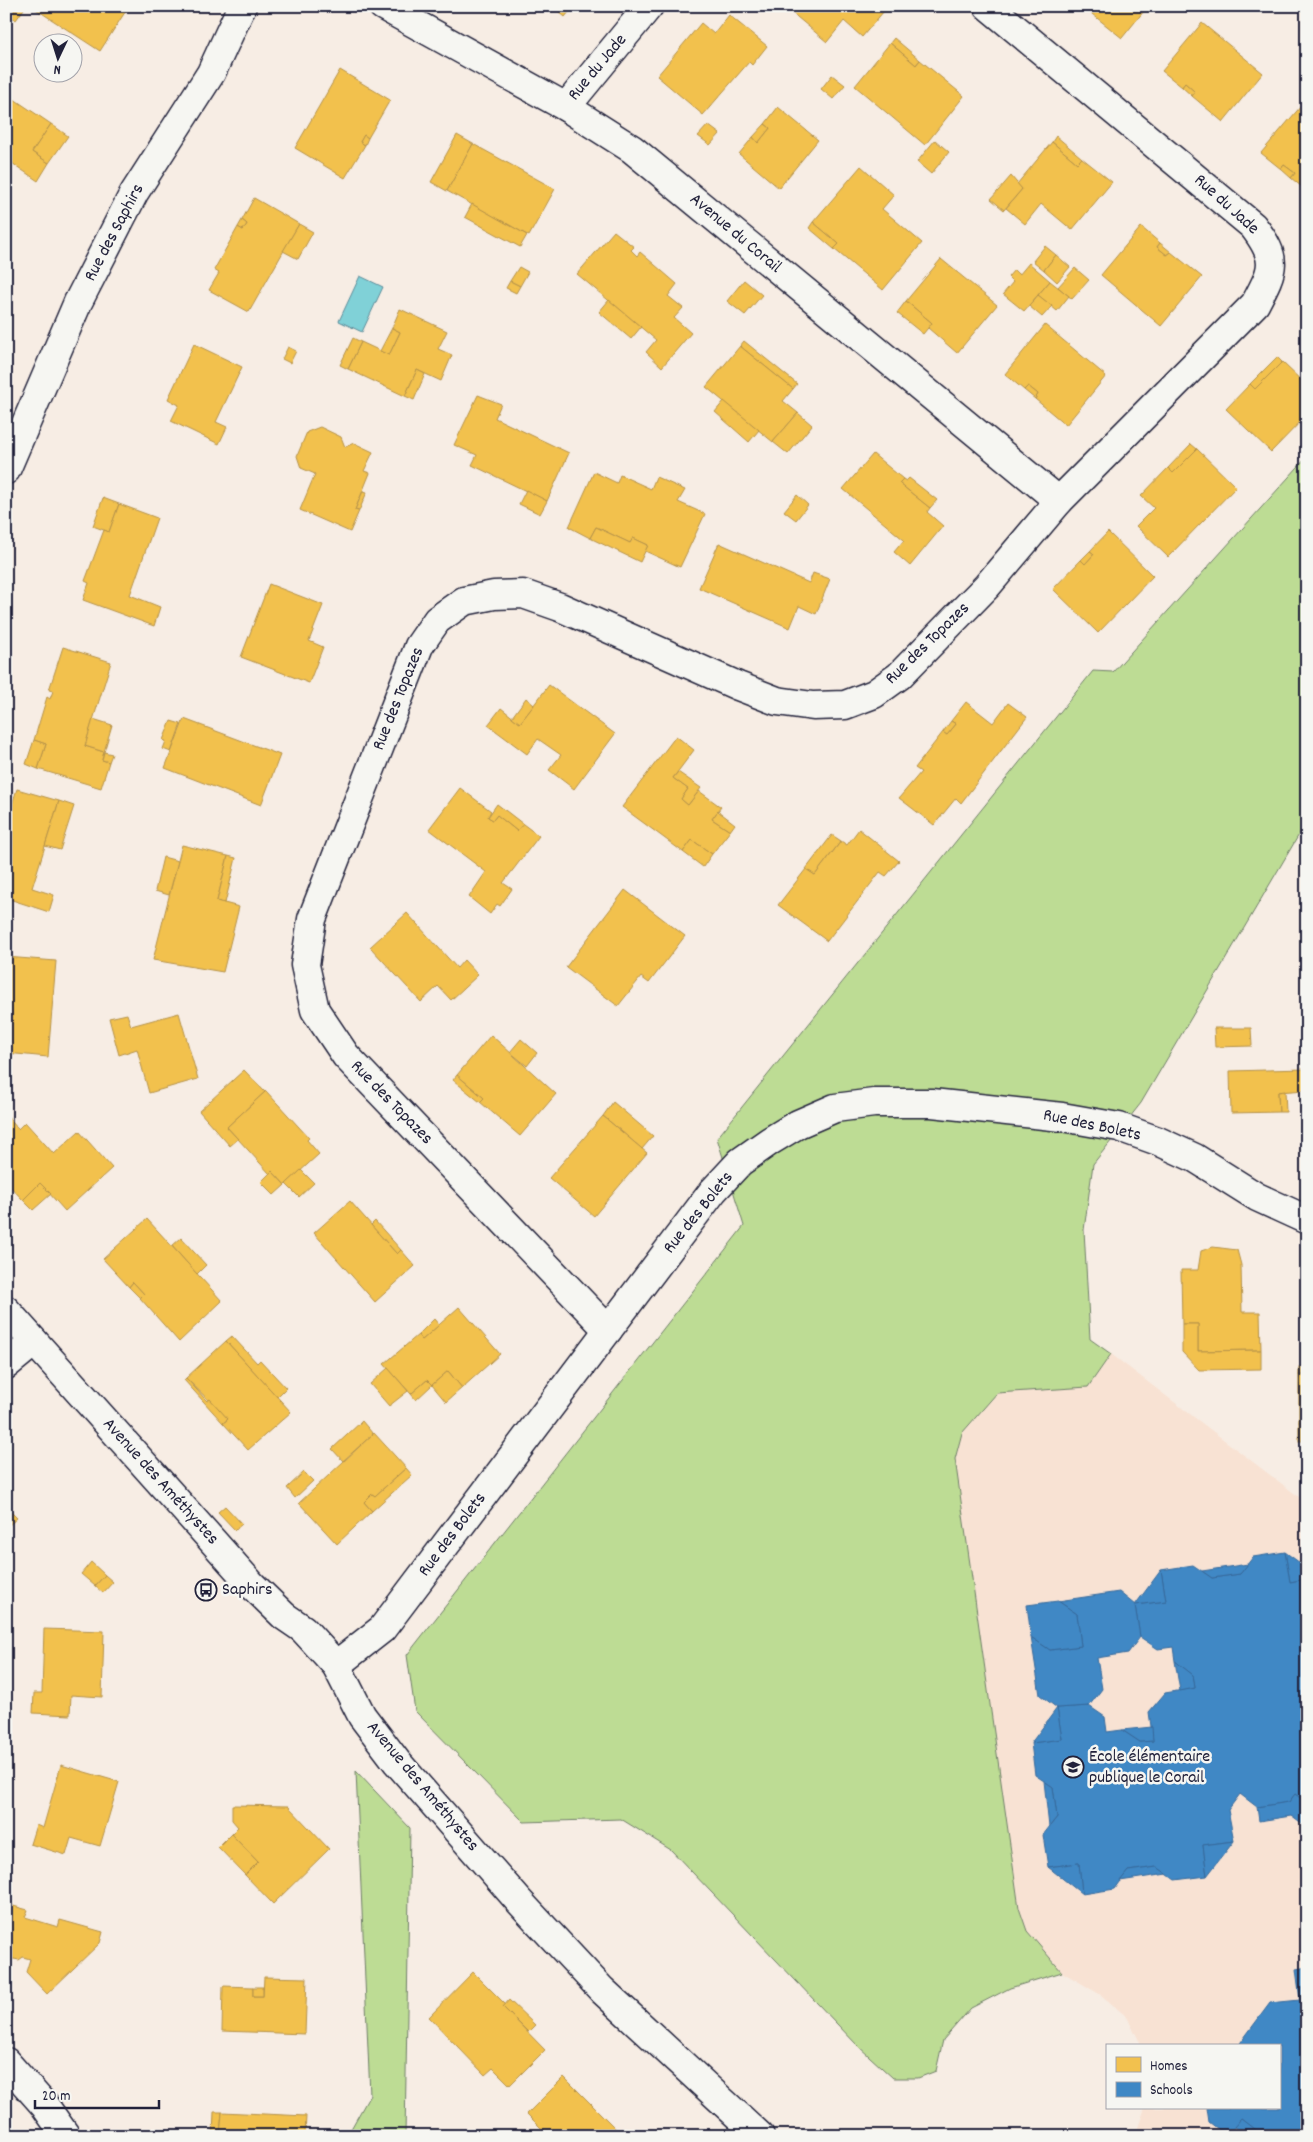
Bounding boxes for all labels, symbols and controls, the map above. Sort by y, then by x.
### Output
street label: Rue du Jade [563,29,633,107]
north arrow [32,32,82,82]
text: N [53,59,61,79]
street label: Rue du Jade [1188,169,1264,241]
street label: Rue des Saphirs [79,180,151,286]
street label: Avenue du Corail [684,188,787,280]
street label: Rue des Topazes [880,597,976,691]
street label: Rue des Topazes [367,644,431,754]
street label: Rue des Topazes [344,1055,438,1151]
street label: Rue des Bolets [1041,1103,1143,1149]
street label: Rue des Bolets [658,1166,740,1260]
street label: Avenue des Améthystes [96,1413,224,1551]
street label: Rue des Bolets [413,1488,493,1582]
bus stop icon: Saphirs [194,1578,218,1602]
place label: Saphirs [222,1578,272,1603]
street label: Avenue des Améthystes [360,1716,484,1858]
place label: École élémentaire publique le Corail [1089,1745,1210,1791]
school or university icon: École élémentaire publique le Corail [1061,1755,1085,1779]
legend [1106,2044,1280,2110]
text: Homes [1150,2056,1188,2078]
scale bar [35,2077,159,2109]
text: Schools [1150,2080,1193,2102]
text: 20 m [42,2086,70,2108]

